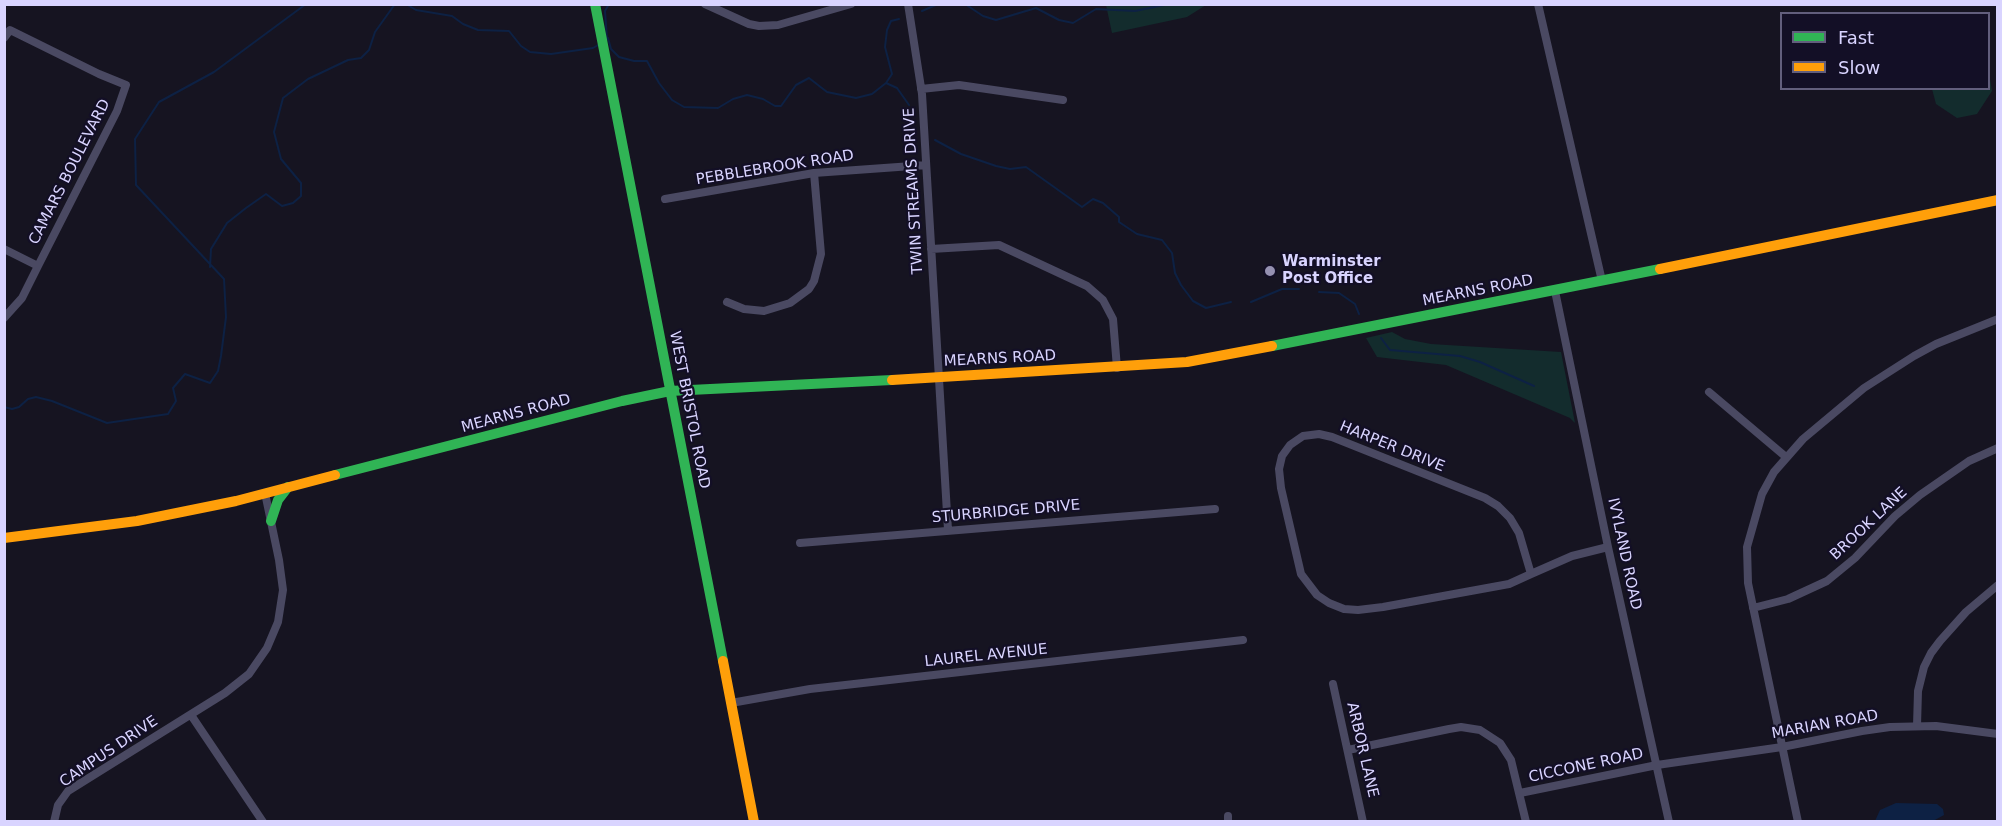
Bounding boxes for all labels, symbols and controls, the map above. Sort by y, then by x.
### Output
legend [1780,12,1990,90]
text: Fast [1838,27,1874,48]
text: Slow [1838,57,1880,78]
street label: CAMARS BOULEVARD [25,96,115,248]
street label: TWIN STREAMS DRIVE [901,107,927,275]
street label: PEBBLEBROOK ROAD [695,147,855,189]
place label: Warminster Post Office [1282,253,1381,288]
marker: Warminster Post Office [1263,264,1277,278]
street label: MEARNS ROAD [1421,271,1535,311]
street label: WEST BRISTOL ROAD [665,330,713,490]
street label: MEARNS ROAD [943,347,1057,371]
street label: MEARNS ROAD [459,391,573,437]
street label: HARPER DRIVE [1337,418,1447,476]
street label: BROOK LANE [1827,484,1911,564]
street label: IVYLAND ROAD [1603,496,1645,612]
street label: STURBRIDGE DRIVE [931,497,1081,527]
street label: LAUREL AVENUE [924,641,1048,671]
street label: ARBOR LANE [1342,701,1382,799]
street label: MARIAN ROAD [1770,707,1880,743]
street label: CAMPUS DRIVE [57,713,161,791]
street label: CICCONE ROAD [1527,745,1645,787]

